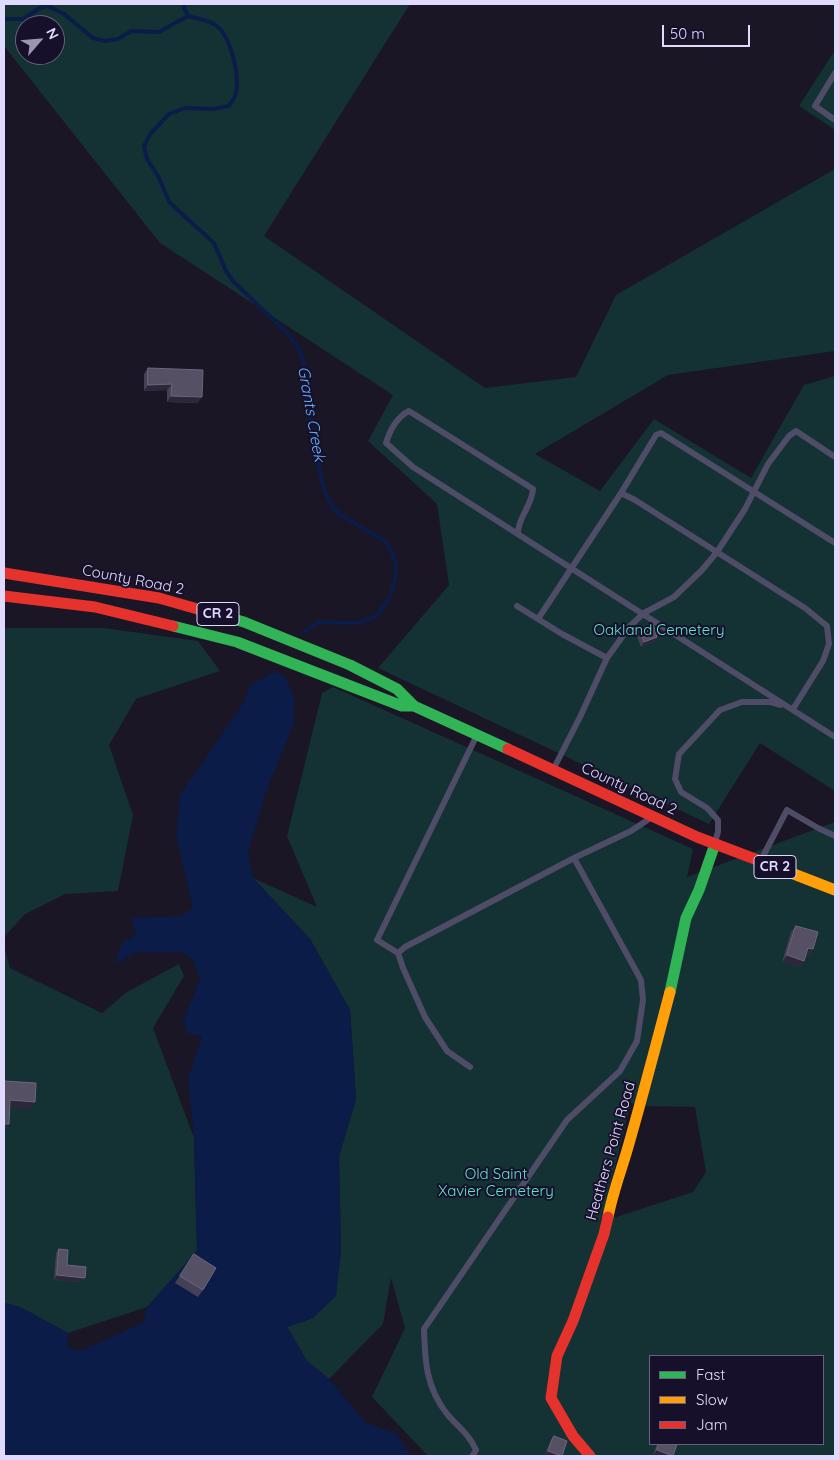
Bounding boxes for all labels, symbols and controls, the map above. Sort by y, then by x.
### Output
north arrow [15,15,65,65]
scale bar [664,15,752,47]
text: 50 m [670,24,705,43]
text: N [42,25,63,42]
water label: Grants Creek [293,365,329,463]
street label: County Road 2 [81,561,185,599]
road number: CR 2 [197,602,239,626]
park label: Oakland Cemetery [593,621,725,639]
street label: County Road 2 [578,759,680,819]
road number: CR 2 [754,856,796,879]
street label: Heathers Point Road [583,1080,639,1222]
park label: Old Saint Xavier Cemetery [438,1165,554,1200]
legend [649,1355,824,1445]
text: Fast [696,1365,725,1384]
text: Slow [696,1390,728,1409]
text: Jam [696,1415,727,1434]

